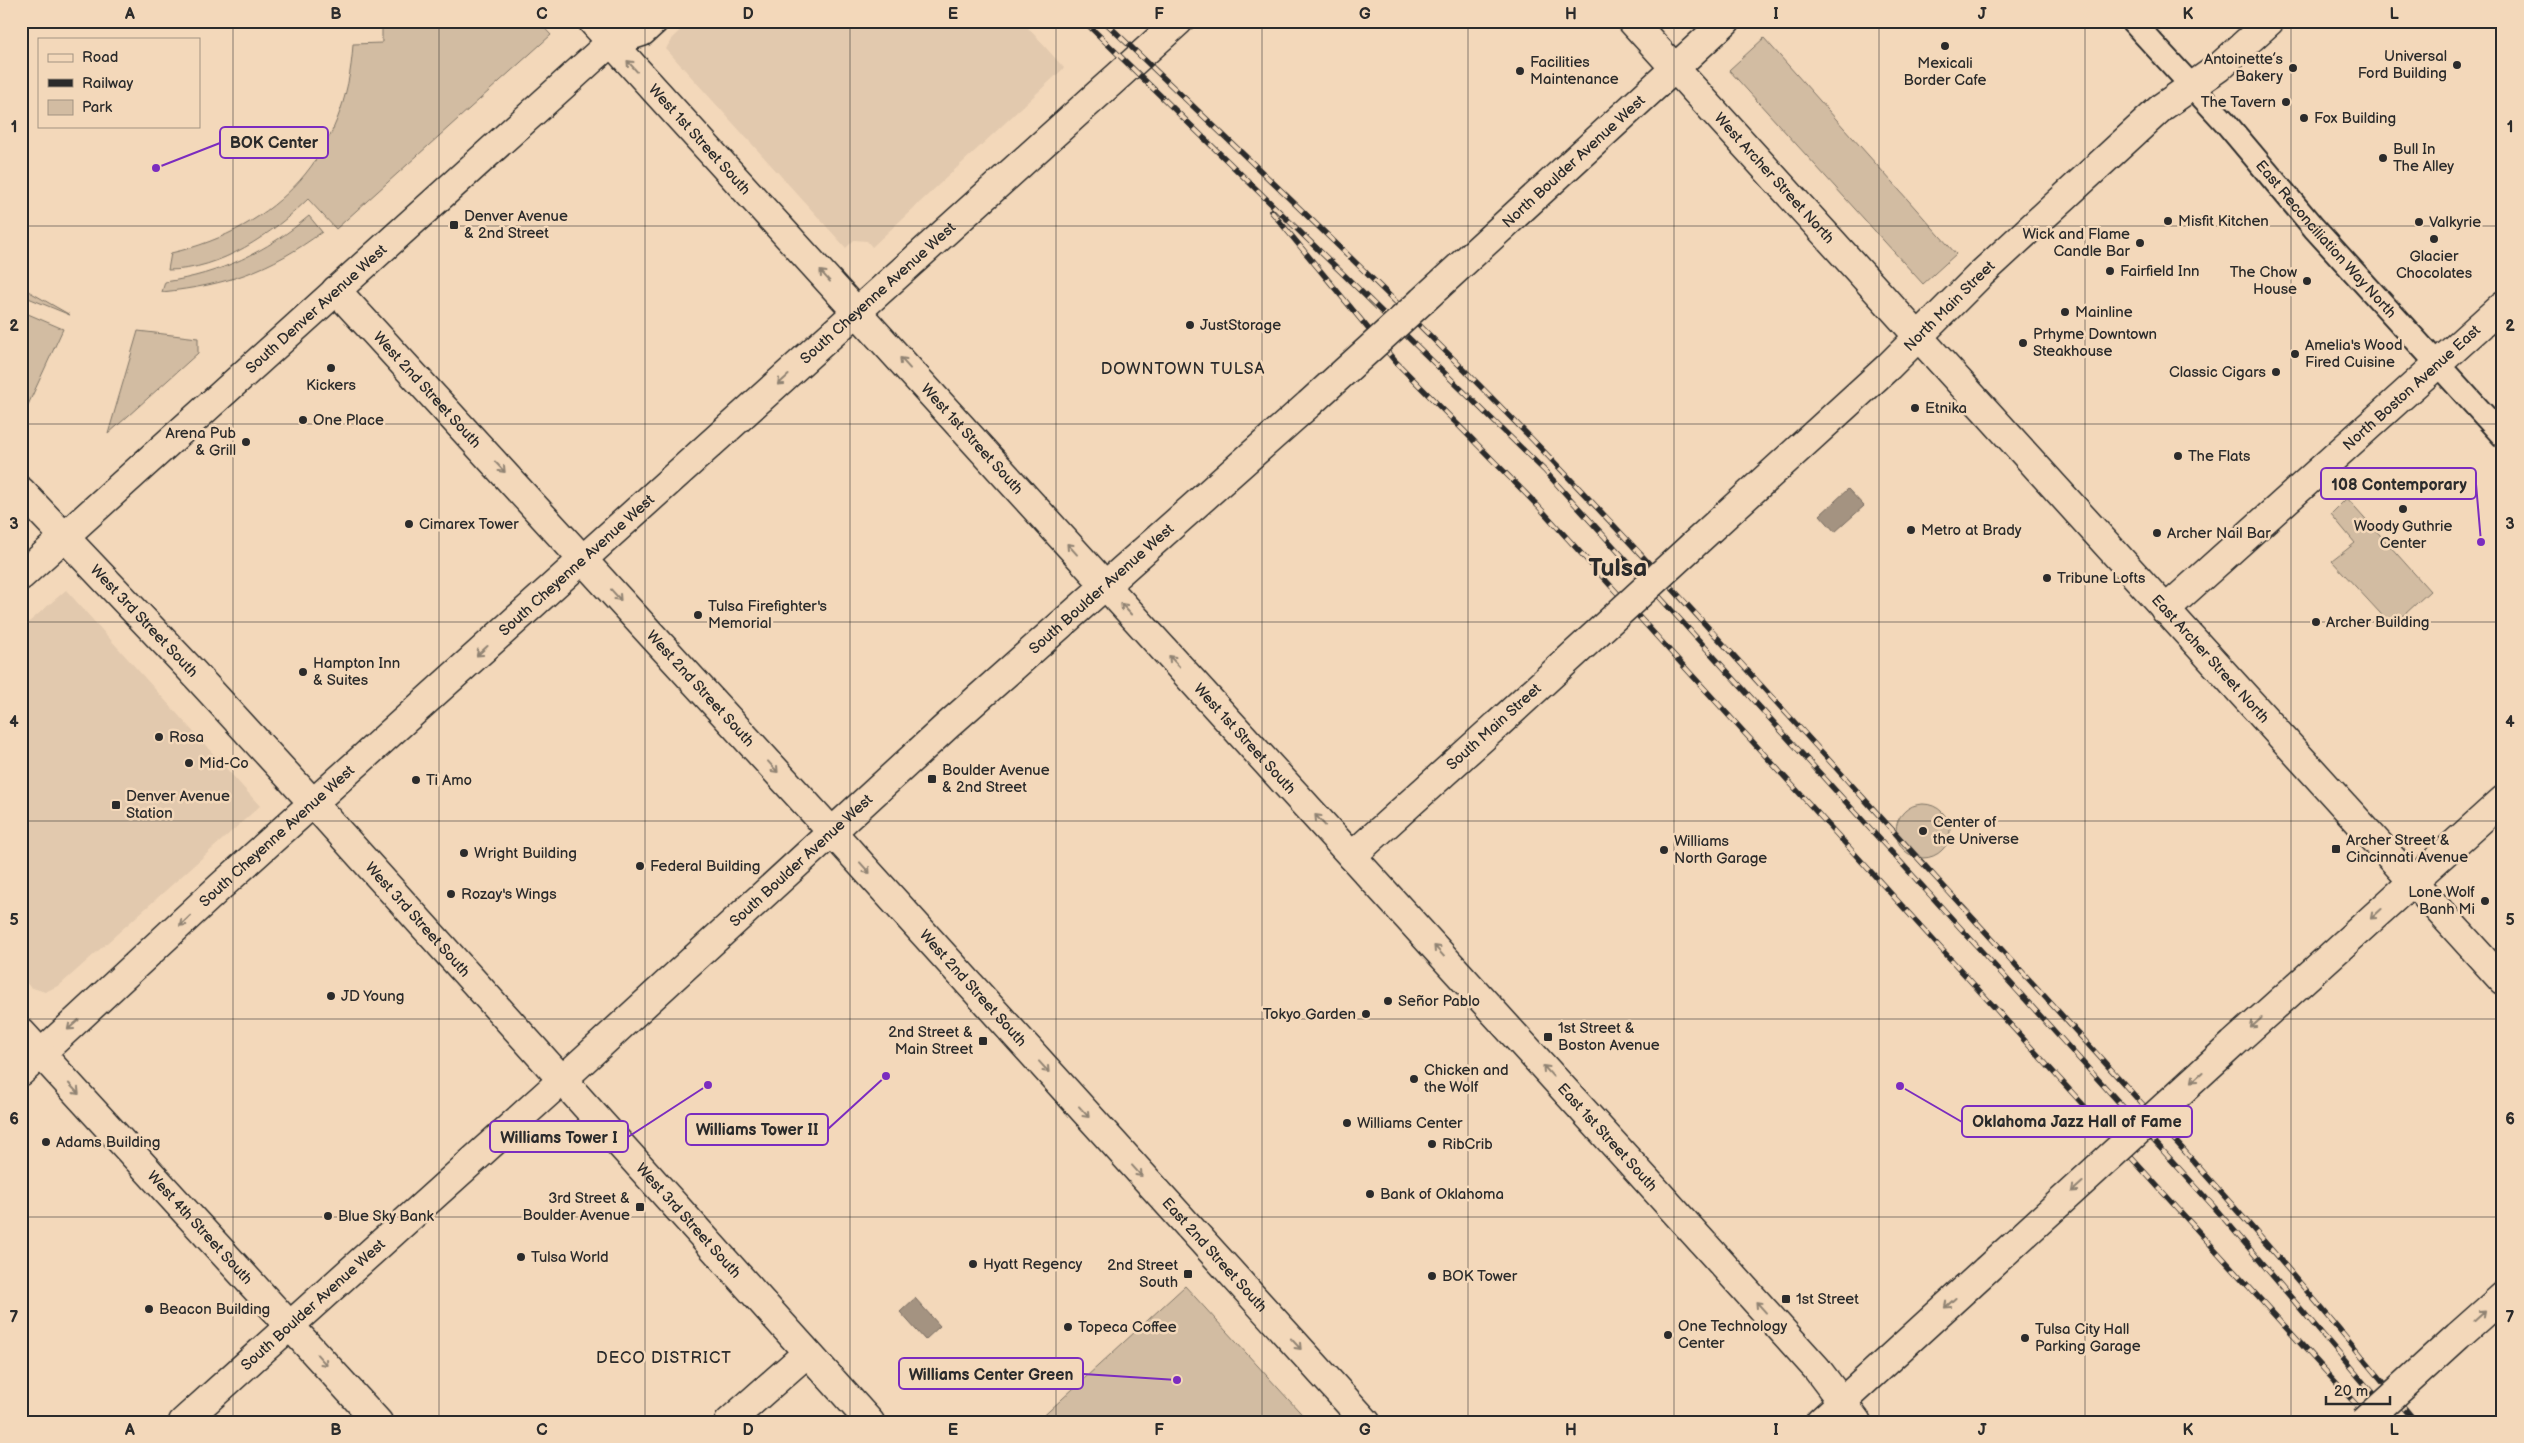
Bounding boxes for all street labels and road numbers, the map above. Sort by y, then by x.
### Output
street label: West 1st Street South [644,80,755,199]
street label: North Boulder Avenue West [1498,91,1649,232]
street label: West Archer Street North [1710,109,1839,247]
street label: East Reconciliation Way North [2252,156,2401,322]
street label: South Cheyenne Avenue West [796,218,960,368]
street label: South Denver Avenue West [242,240,391,378]
street label: North Main Street [1900,256,1999,355]
street label: North Boston Avenue East [2339,320,2484,455]
street label: West 2nd Street South [369,327,485,452]
street label: West 1st Street South [917,380,1027,498]
street label: South Cheyenne Avenue West [495,490,658,640]
street label: South Boulder Avenue West [1025,519,1178,658]
street label: West 3rd Street South [86,560,202,681]
street label: East Archer Street North [2147,591,2274,727]
street label: West 2nd Street South [642,626,759,751]
street label: West 1st Street South [1190,679,1300,798]
street label: South Main Street [1443,679,1546,775]
street label: South Cheyenne Avenue West [195,761,359,911]
street label: South Boulder Avenue West [725,790,877,931]
street label: West 3rd Street South [361,858,474,981]
street label: West 2nd Street South [915,925,1031,1050]
street label: East 1st Street South [1553,1079,1662,1195]
street label: West 3rd Street South [632,1159,745,1282]
street label: West 4th Street South [143,1167,257,1288]
street label: East 2nd Street South [1158,1194,1271,1316]
street label: South Boulder Avenue West [237,1235,389,1375]

